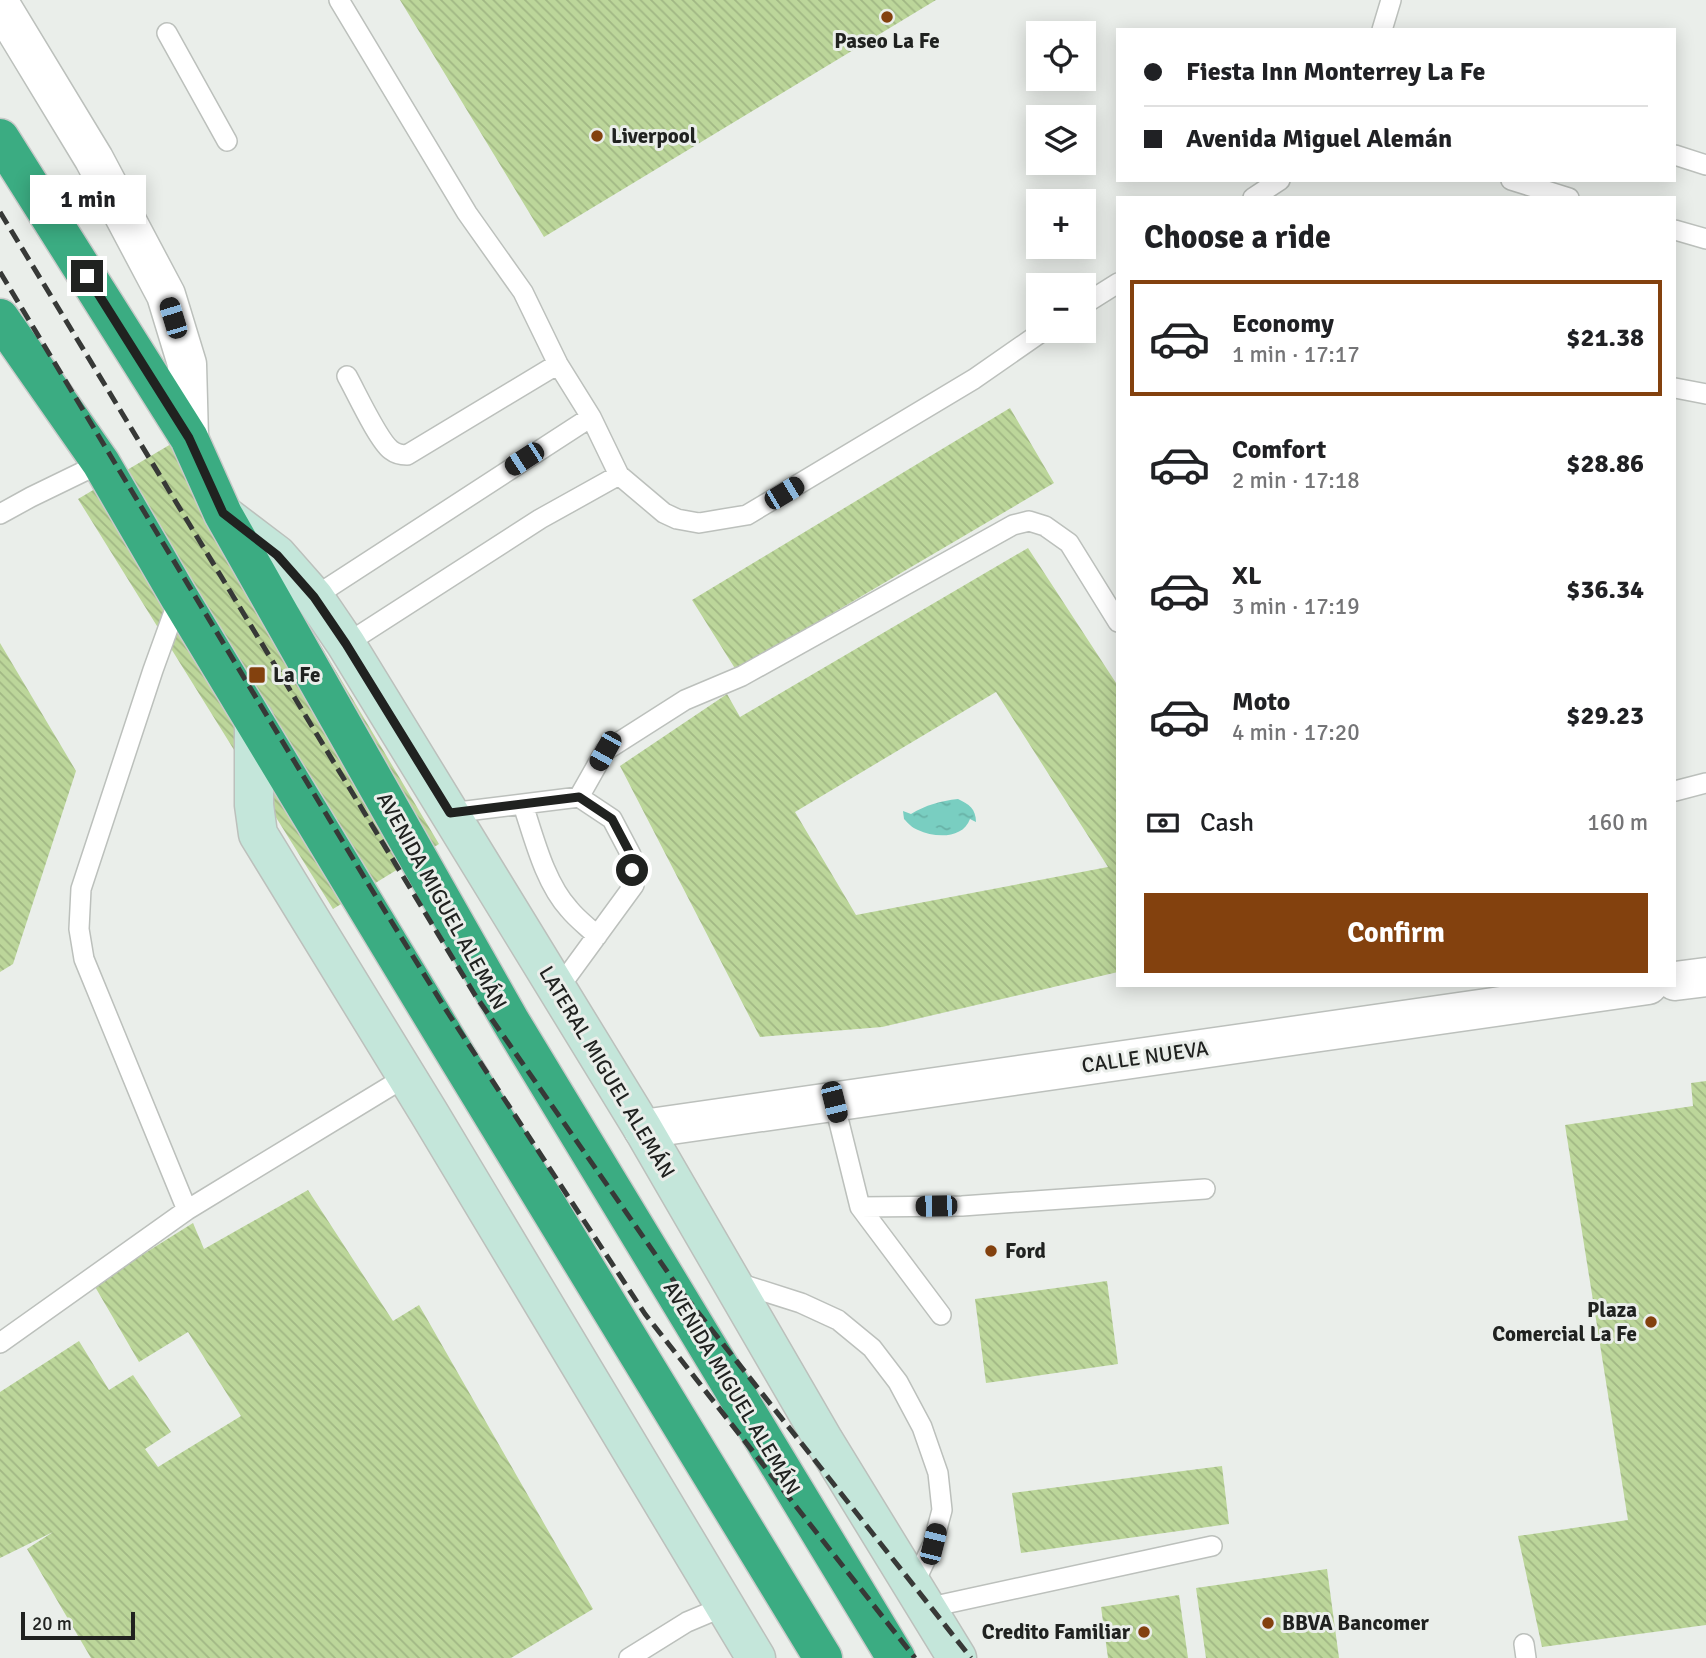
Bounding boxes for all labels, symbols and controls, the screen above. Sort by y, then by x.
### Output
marker: Paseo La Fe [879,9,895,25]
map controls [1026,21,1096,343]
button: locate [1026,21,1096,91]
place label: Paseo La Fe [834,28,940,54]
text: Fiesta Inn Monterrey La Fe [1186,56,1485,88]
button: layers [1026,105,1096,175]
place label: Liverpool [611,123,697,149]
text: Avenida Miguel Alemán [1186,123,1452,155]
marker: Liverpool [589,128,605,144]
callout: 1 min [29,174,145,224]
text: 1 min [60,185,116,214]
button: + [1026,189,1096,259]
text: Choose a ride [1144,218,1331,257]
route end [71,260,103,292]
button: − [1026,273,1096,343]
car [157,295,190,341]
icon: car [1148,307,1211,370]
text: Economy [1232,308,1334,340]
text: $21.38 [1566,322,1644,354]
text: 1 min · 17:17 [1232,340,1360,369]
icon: car [1148,433,1211,496]
text: Comfort [1232,434,1326,466]
car [501,439,548,479]
text: $28.86 [1566,448,1644,480]
text: 2 min · 17:18 [1232,466,1360,495]
car [761,473,808,513]
icon: car [1148,559,1211,622]
text: XL [1232,560,1262,592]
text: $36.34 [1566,574,1644,606]
text: 3 min · 17:19 [1232,592,1360,621]
place label: La Fe [273,662,320,688]
marker: La Fe [247,665,267,685]
icon: car [1148,685,1211,748]
text: Moto [1232,686,1290,718]
text: $29.23 [1566,700,1644,732]
text: 4 min · 17:20 [1232,718,1360,747]
car [586,728,625,774]
street label: AVENIDA MIGUEL ALEMÁN [371,788,513,1014]
icon: cash [1144,804,1182,842]
text: Cash [1200,807,1254,839]
text: 160 m [1587,808,1648,837]
route start [616,854,648,886]
button: Confirm [1144,893,1648,973]
street label: LATERAL MIGUEL ALEMÁN [533,961,681,1183]
street label: CALLE NUEVA [1080,1035,1210,1079]
car [819,1079,850,1125]
car [915,1195,958,1217]
place label: Ford [1005,1238,1046,1264]
marker: Ford [983,1243,999,1259]
street label: AVENIDA MIGUEL ALEMÁN [658,1277,806,1499]
place label: Plaza Comercial La Fe [1492,1297,1637,1347]
marker: Plaza Comercial La Fe [1643,1314,1659,1330]
car [918,1521,949,1567]
scale bar [21,1609,135,1641]
place label: BBVA Bancomer [1282,1610,1430,1636]
text: 20 m [32,1612,72,1636]
marker: BBVA Bancomer [1260,1615,1276,1631]
place label: Credito Familiar [982,1619,1131,1645]
marker: Credito Familiar [1136,1624,1152,1640]

